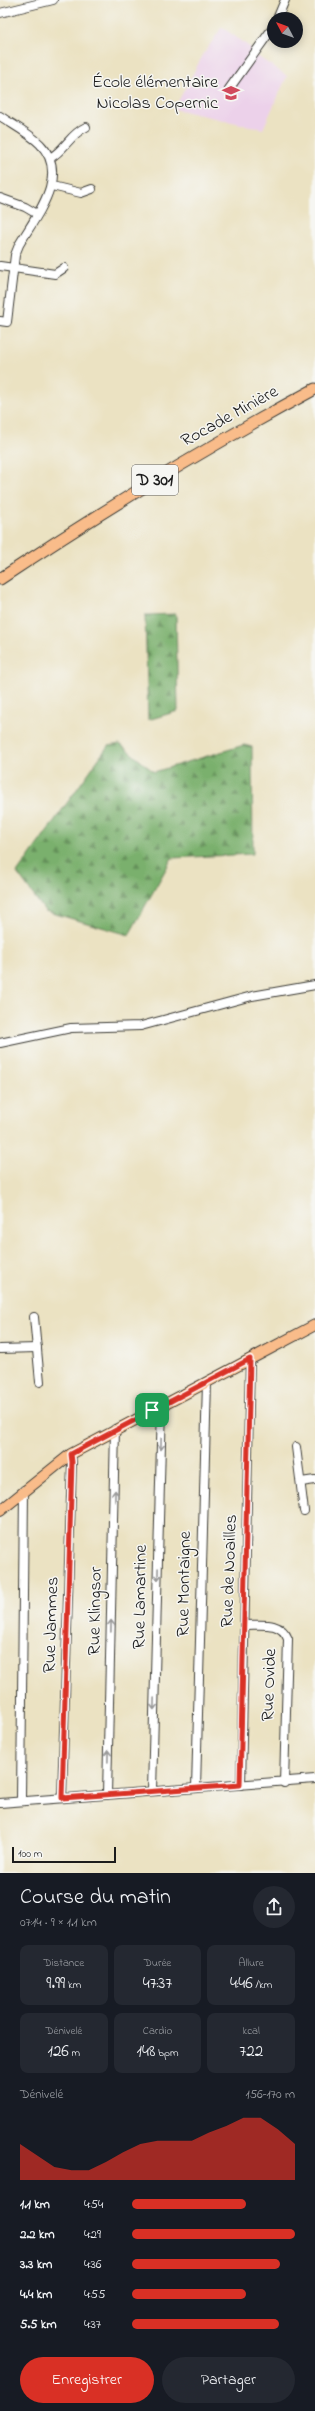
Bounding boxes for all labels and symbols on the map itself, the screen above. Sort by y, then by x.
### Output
north arrow [267,12,303,48]
place label: École élémentaire Nicolas Copernic [92,70,219,117]
school or university icon: École élémentaire Nicolas Copernic [221,83,241,103]
street label: Rocade Minière [177,379,284,454]
road number: D 301 [132,465,178,495]
pin [135,1393,169,1427]
one-way arrow [157,1437,165,1450]
one-way arrow [111,1490,119,1503]
street label: Rue de Noailles [215,1514,245,1628]
street label: Rue Montaigne [171,1530,200,1637]
street label: Rue Lamartine [127,1544,155,1650]
street label: Rue Klingsor [82,1566,111,1656]
one-way arrow [154,1567,162,1580]
street label: Rue Jammes [37,1576,67,1674]
one-way arrow [108,1620,115,1633]
street label: Rue Ovide [256,1647,284,1722]
one-way arrow [151,1697,158,1710]
one-way arrow [104,1750,112,1763]
scale bar [12,1845,116,1864]

